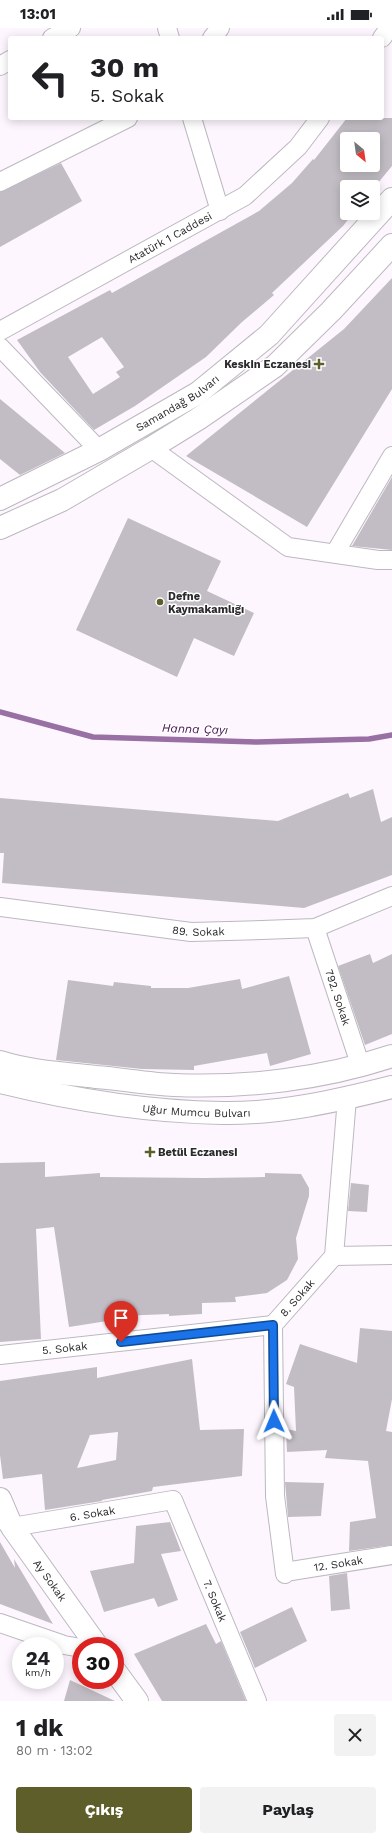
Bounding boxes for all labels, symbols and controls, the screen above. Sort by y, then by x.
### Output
text: 13:01 [20,5,56,23]
text: 30 m [90,51,159,84]
icon: left [24,52,76,104]
text: 5. Sokak [90,85,164,106]
north arrow [340,132,380,172]
map controls [340,132,380,220]
button: layers [340,180,380,220]
street label: Atatürk 1 Caddesi [126,209,214,266]
place label: Keskin Eczanesi [224,358,311,371]
marker: Keskin Eczanesi [314,359,324,369]
street label: Samandağ Bulvarı [134,372,222,434]
place label: Defne Kaymakamlığı [168,590,244,616]
marker: Defne Kaymakamlığı [155,597,165,607]
water label: Hanna Çayı [162,721,228,737]
street label: 89. Sokak [171,924,225,939]
street label: 792. Sokak [322,968,353,1027]
street label: Uğur Mumcu Bulvarı [142,1102,251,1120]
place label: Betül Eczanesi [158,1146,237,1159]
marker: Betül Eczanesi [145,1147,155,1157]
street label: 8. Sokak [277,1277,317,1320]
pin [104,1301,138,1342]
icon: arrive [110,1307,132,1329]
street label: 5. Sokak [41,1339,88,1357]
position arrow [253,1400,295,1442]
street label: 6. Sokak [69,1504,116,1524]
street label: 12. Sokak [313,1554,364,1574]
street label: Ay Sokak [30,1557,69,1604]
street label: 7. Sokak [200,1578,229,1624]
speed limit sign: 30 [72,1637,124,1689]
text: 24 [26,1646,50,1670]
text: km/h [25,1667,51,1678]
text: 1 dk [16,1714,63,1742]
button: close [334,1714,376,1756]
text: 80 m · 13:02 [16,1743,93,1758]
button: Çıkış [16,1787,192,1833]
button: Paylaş [200,1787,376,1833]

